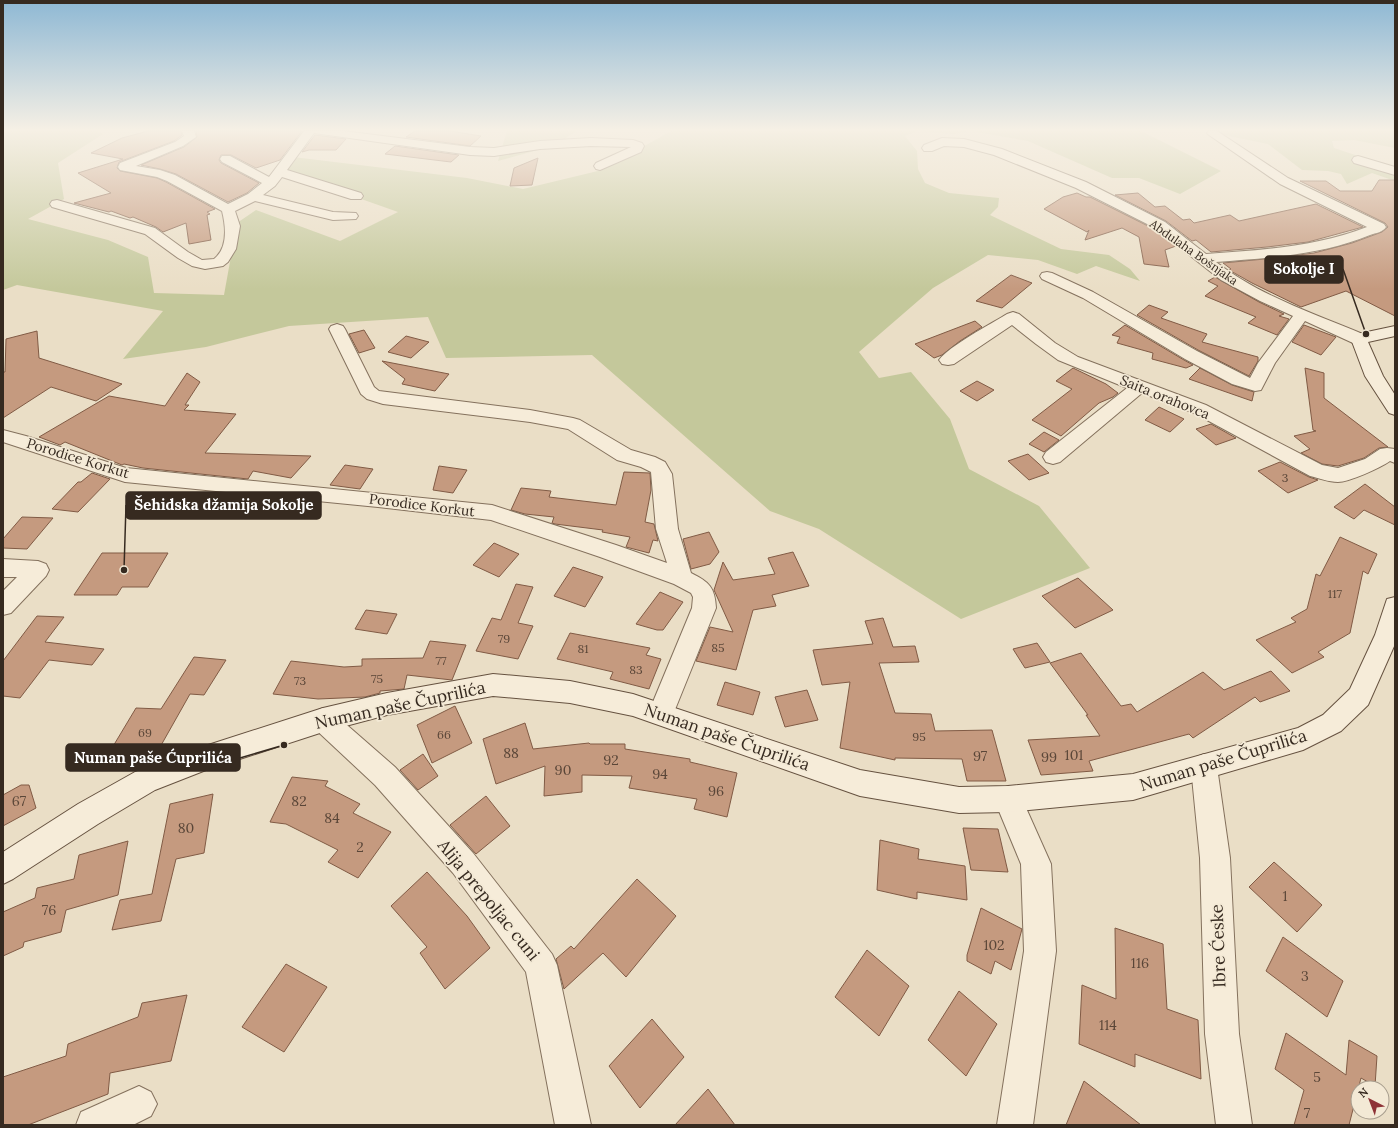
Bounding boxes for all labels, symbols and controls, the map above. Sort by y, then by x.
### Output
street label: Abdulaha Bošnjaka [1146,215,1241,288]
callout: Sokolje I [1265,256,1343,283]
text: Sokolje I [1273,259,1335,278]
street label: Saita orahovca [1118,371,1212,423]
street label: Porodice Korkut [24,434,132,482]
house number: 3 [1282,470,1289,485]
street label: Porodice Korkut [368,490,477,520]
callout: Šehidska džamija Sokolje [126,492,321,519]
text: Šehidska džamija Sokolje [134,494,314,514]
house number: 117 [1328,586,1343,601]
house number: 79 [498,631,510,646]
house number: 85 [711,640,725,655]
house number: 81 [577,641,589,656]
house number: 77 [435,653,447,668]
house number: 83 [629,662,643,677]
house number: 75 [371,671,383,686]
house number: 73 [294,673,306,688]
street label: Numan paše Čuprilića [313,676,488,734]
street label: Numan paše Čuprilića [641,698,813,776]
street label: Numan paše Čuprilića [1137,724,1310,796]
house number: 69 [138,725,152,740]
house number: 66 [437,727,451,742]
house number: 95 [912,729,926,744]
callout: Numan paše Ćuprilića [66,744,240,771]
house number: 88 [503,744,519,762]
house number: 101 [1065,746,1083,764]
house number: 97 [973,747,988,765]
text: Numan paše Ćuprilića [74,748,232,767]
house number: 99 [1041,748,1057,766]
house number: 92 [603,751,619,769]
house number: 90 [555,761,571,779]
house number: 94 [652,765,668,783]
house number: 96 [708,782,724,800]
house number: 67 [12,792,27,810]
house number: 82 [291,792,307,810]
house number: 84 [324,809,340,827]
house number: 80 [178,819,194,837]
street label: Alija prepoljac cuni [433,834,545,965]
house number: 2 [356,838,364,856]
house number: 1 [1282,887,1288,905]
house number: 76 [42,901,56,919]
street label: Ibre Ćeske [1206,904,1230,988]
house number: 102 [983,936,1005,954]
house number: 116 [1131,954,1149,972]
house number: 3 [1301,967,1309,985]
house number: 114 [1099,1016,1117,1034]
house number: 5 [1313,1068,1321,1086]
north arrow [1350,1080,1390,1120]
text: N [1355,1084,1372,1101]
house number: 7 [1304,1104,1311,1122]

